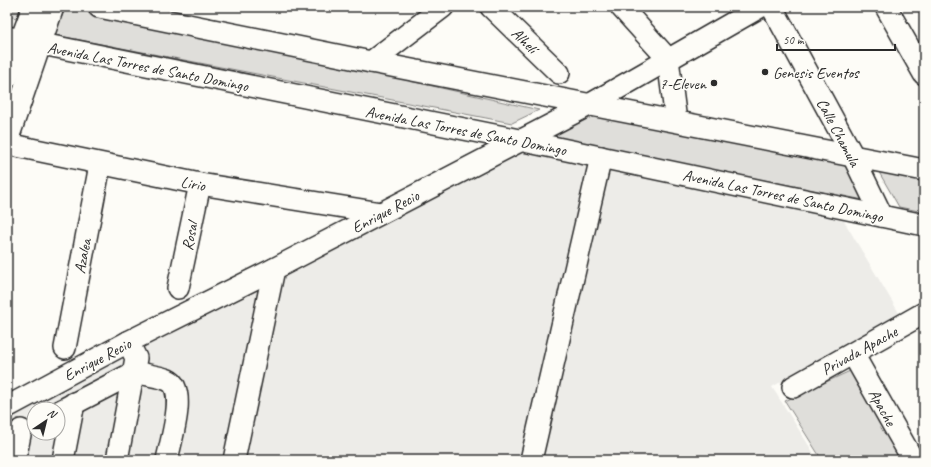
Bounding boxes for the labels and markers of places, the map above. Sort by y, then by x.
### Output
place label: Genesis Eventos [773,63,860,83]
marker: Genesis Eventos [760,67,770,77]
place label: 7-Eleven [660,74,707,94]
marker: 7-Eleven [709,78,719,88]

